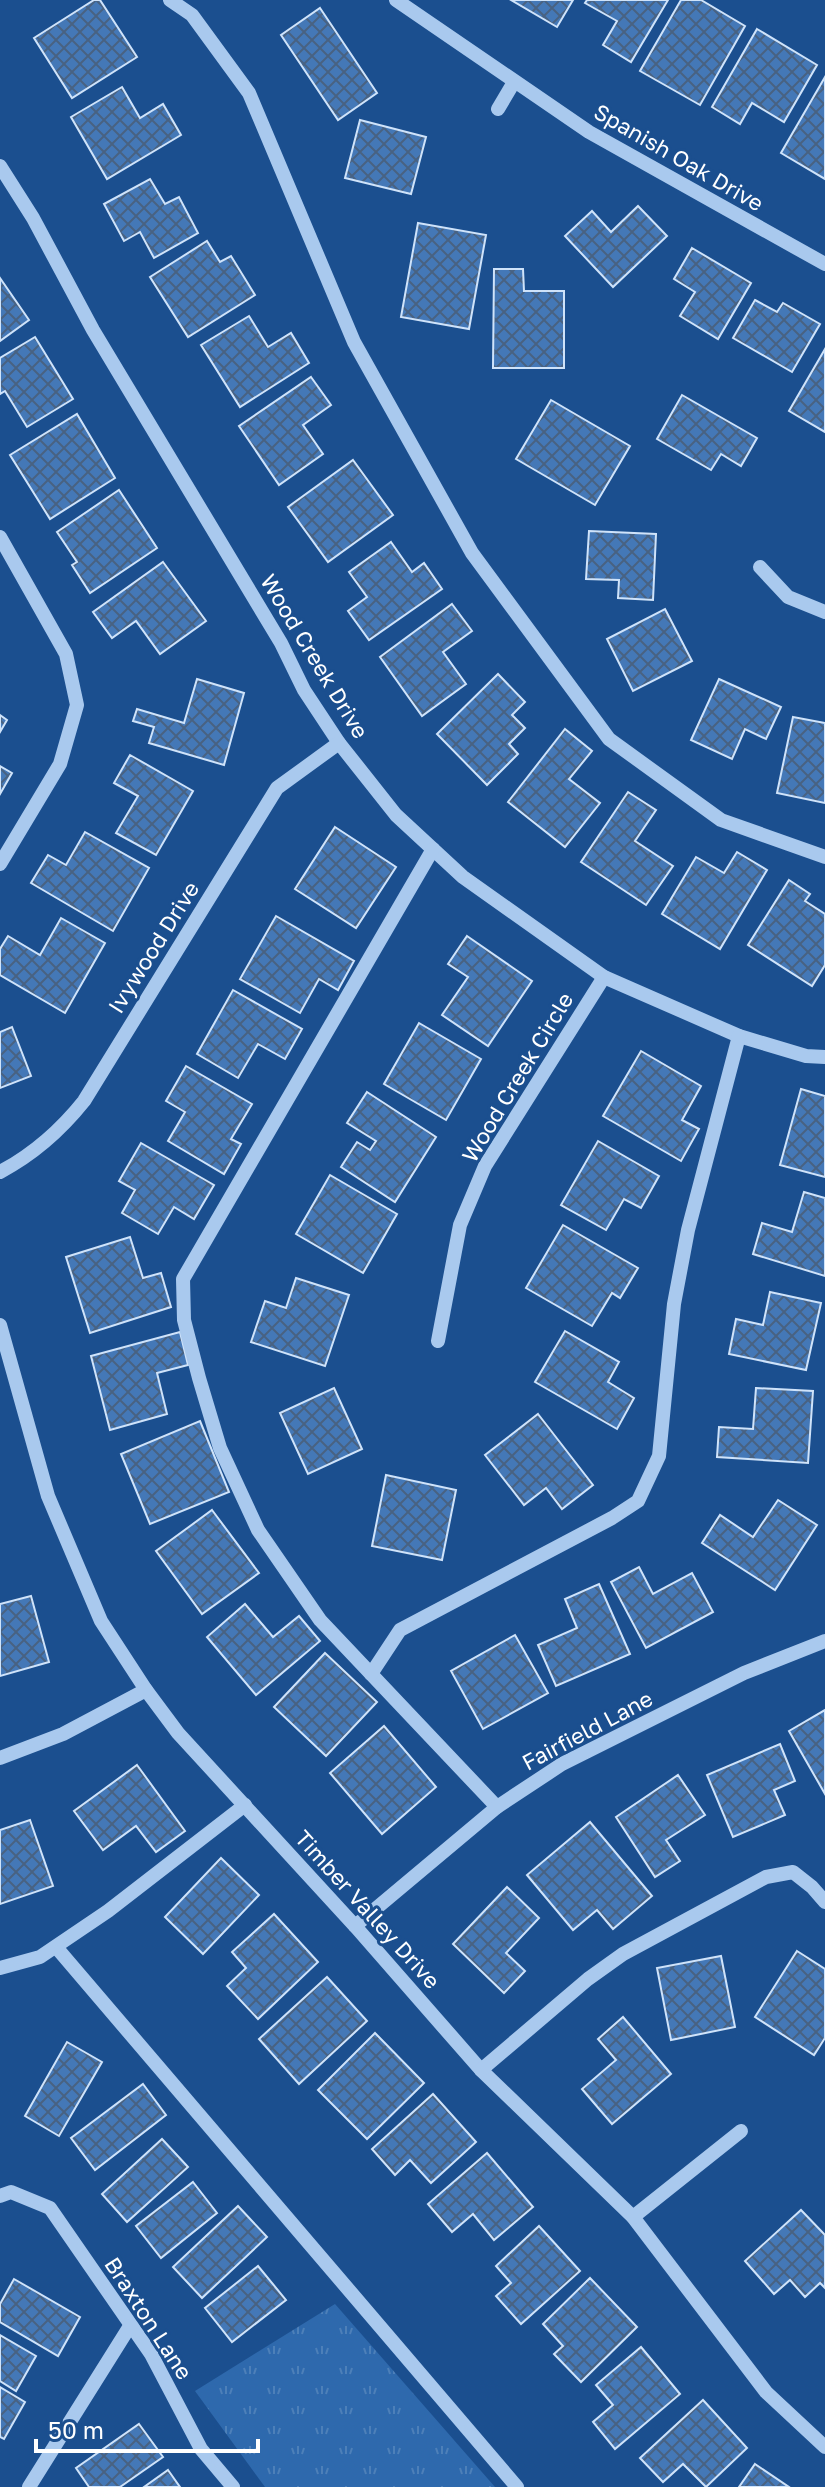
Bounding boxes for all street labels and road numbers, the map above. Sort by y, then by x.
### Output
street label: Spanish Oak Drive [589,97,769,217]
street label: Wood Creek Drive [255,569,375,743]
street label: Ivywood Drive [102,876,204,1018]
street label: Wood Creek Circle [456,987,578,1167]
street label: Fairfield Lane [517,1684,657,1776]
street label: Timber Valley Drive [290,1824,446,1994]
street label: Braxton Lane [99,2252,199,2384]

